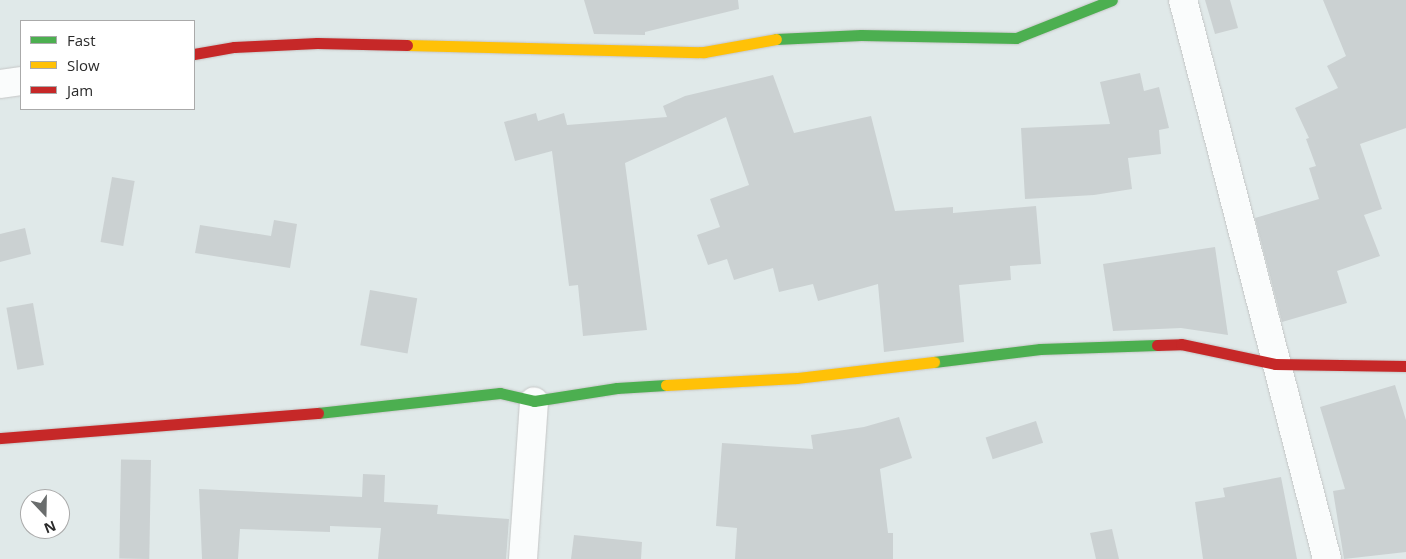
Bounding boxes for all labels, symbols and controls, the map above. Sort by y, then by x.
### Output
legend [20,20,195,110]
text: Fast [67,30,96,50]
text: Slow [67,55,100,75]
text: Jam [67,80,93,100]
north arrow [20,489,70,539]
text: N [41,517,59,538]

